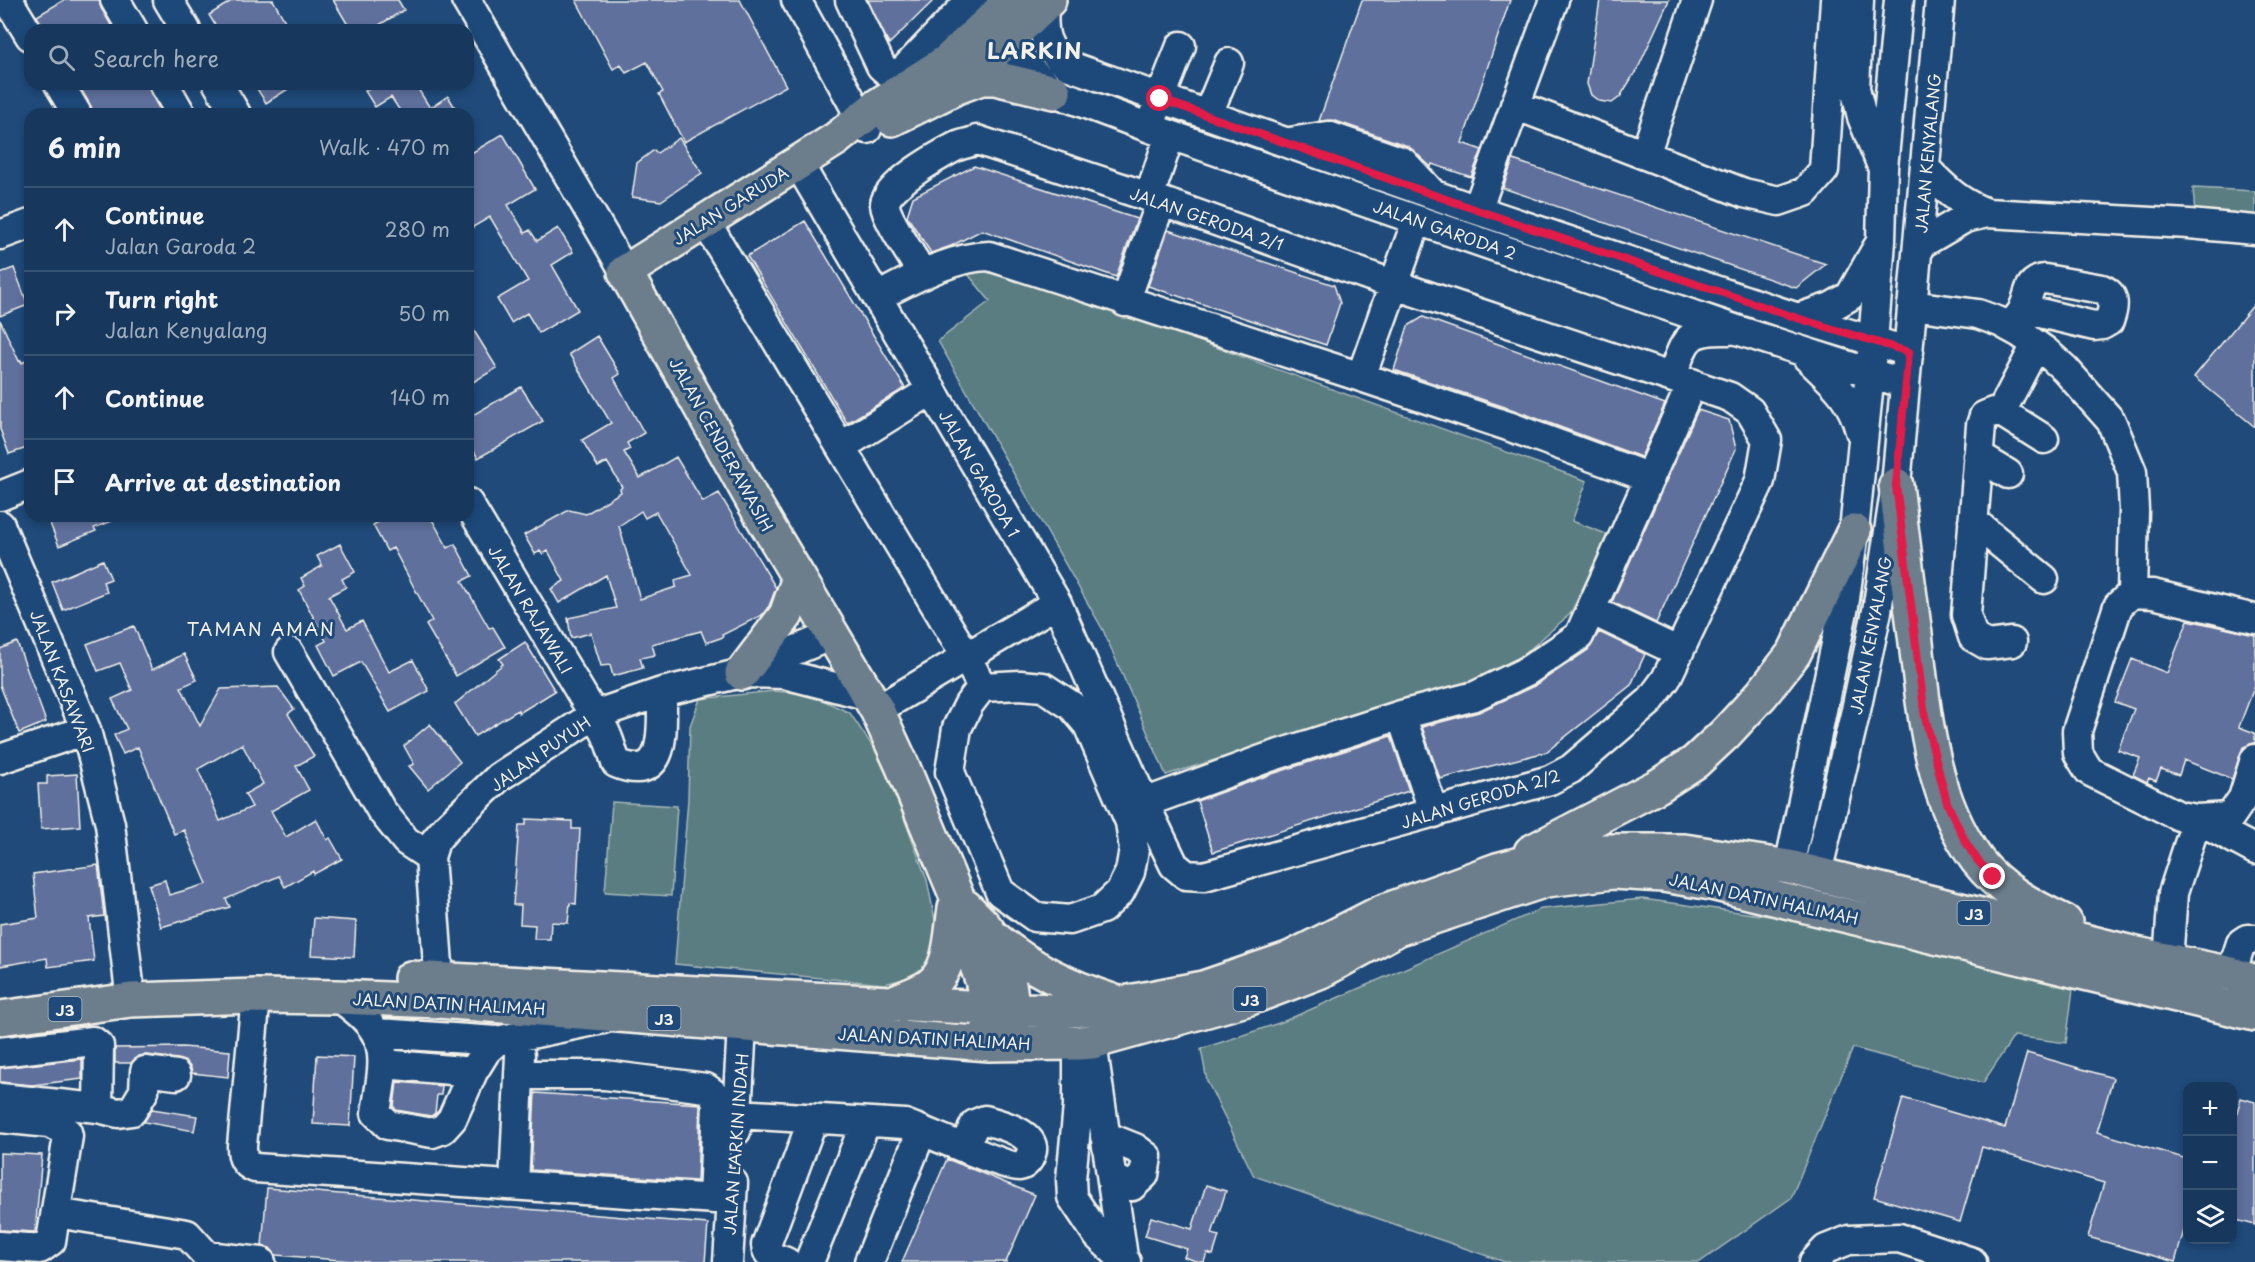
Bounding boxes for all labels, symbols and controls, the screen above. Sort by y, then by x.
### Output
search box [24,24,474,90]
district label: LARKIN [987,33,1083,66]
icon: search [45,41,78,74]
text: Search here [93,41,219,74]
street label: JALAN KENYALANG [1908,72,1946,234]
route start [1146,85,1172,111]
text: 6 min [48,128,121,167]
text: Walk · 470 m [319,132,450,162]
street label: JALAN GARUDA [668,160,793,250]
street label: JALAN GERODA 2/1 [1127,180,1287,256]
street label: JALAN GARODA 2 [1370,193,1520,265]
text: Continue [105,198,204,231]
icon: ahead [48,213,81,246]
text: 280 m [385,214,450,244]
text: Jalan Garoda 2 [105,231,256,261]
text: Turn right [105,282,218,315]
icon: right [48,297,81,330]
text: 50 m [398,298,450,328]
text: Jalan Kenyalang [105,315,268,345]
street label: JALAN CENDERAWASIH [664,353,780,535]
icon: ahead [48,381,81,414]
text: Continue [105,381,204,414]
text: 140 m [390,382,450,412]
street label: JALAN GARODA 1 [934,405,1026,541]
icon: arrive [48,465,81,498]
text: Arrive at destination [105,465,341,498]
street label: JALAN RAJAWALI [483,540,579,678]
street label: JALAN KENYALANG [1843,554,1897,716]
street label: JALAN KASAWARI [25,606,101,756]
district label: TAMAN AMAN [187,615,335,642]
street label: JALAN PUYUH [485,709,595,797]
street label: JALAN GERODA 2/2 [1397,762,1563,834]
route end [1979,863,2005,889]
street label: JALAN DATIN HALIMAH [1667,866,1861,930]
road number: J3 [1958,901,1990,925]
street label: JALAN DATIN HALIMAH [352,986,546,1020]
road number: J3 [1234,987,1266,1011]
road number: J3 [48,997,82,1021]
road number: J3 [648,1006,680,1030]
street label: JALAN DATIN HALIMAH [837,1021,1031,1055]
street label: JALAN LARKIN INDAH [717,1052,753,1236]
map controls [2183,1082,2237,1244]
button: + [2183,1082,2237,1136]
button: − [2183,1136,2237,1190]
button: layers [2183,1190,2237,1244]

